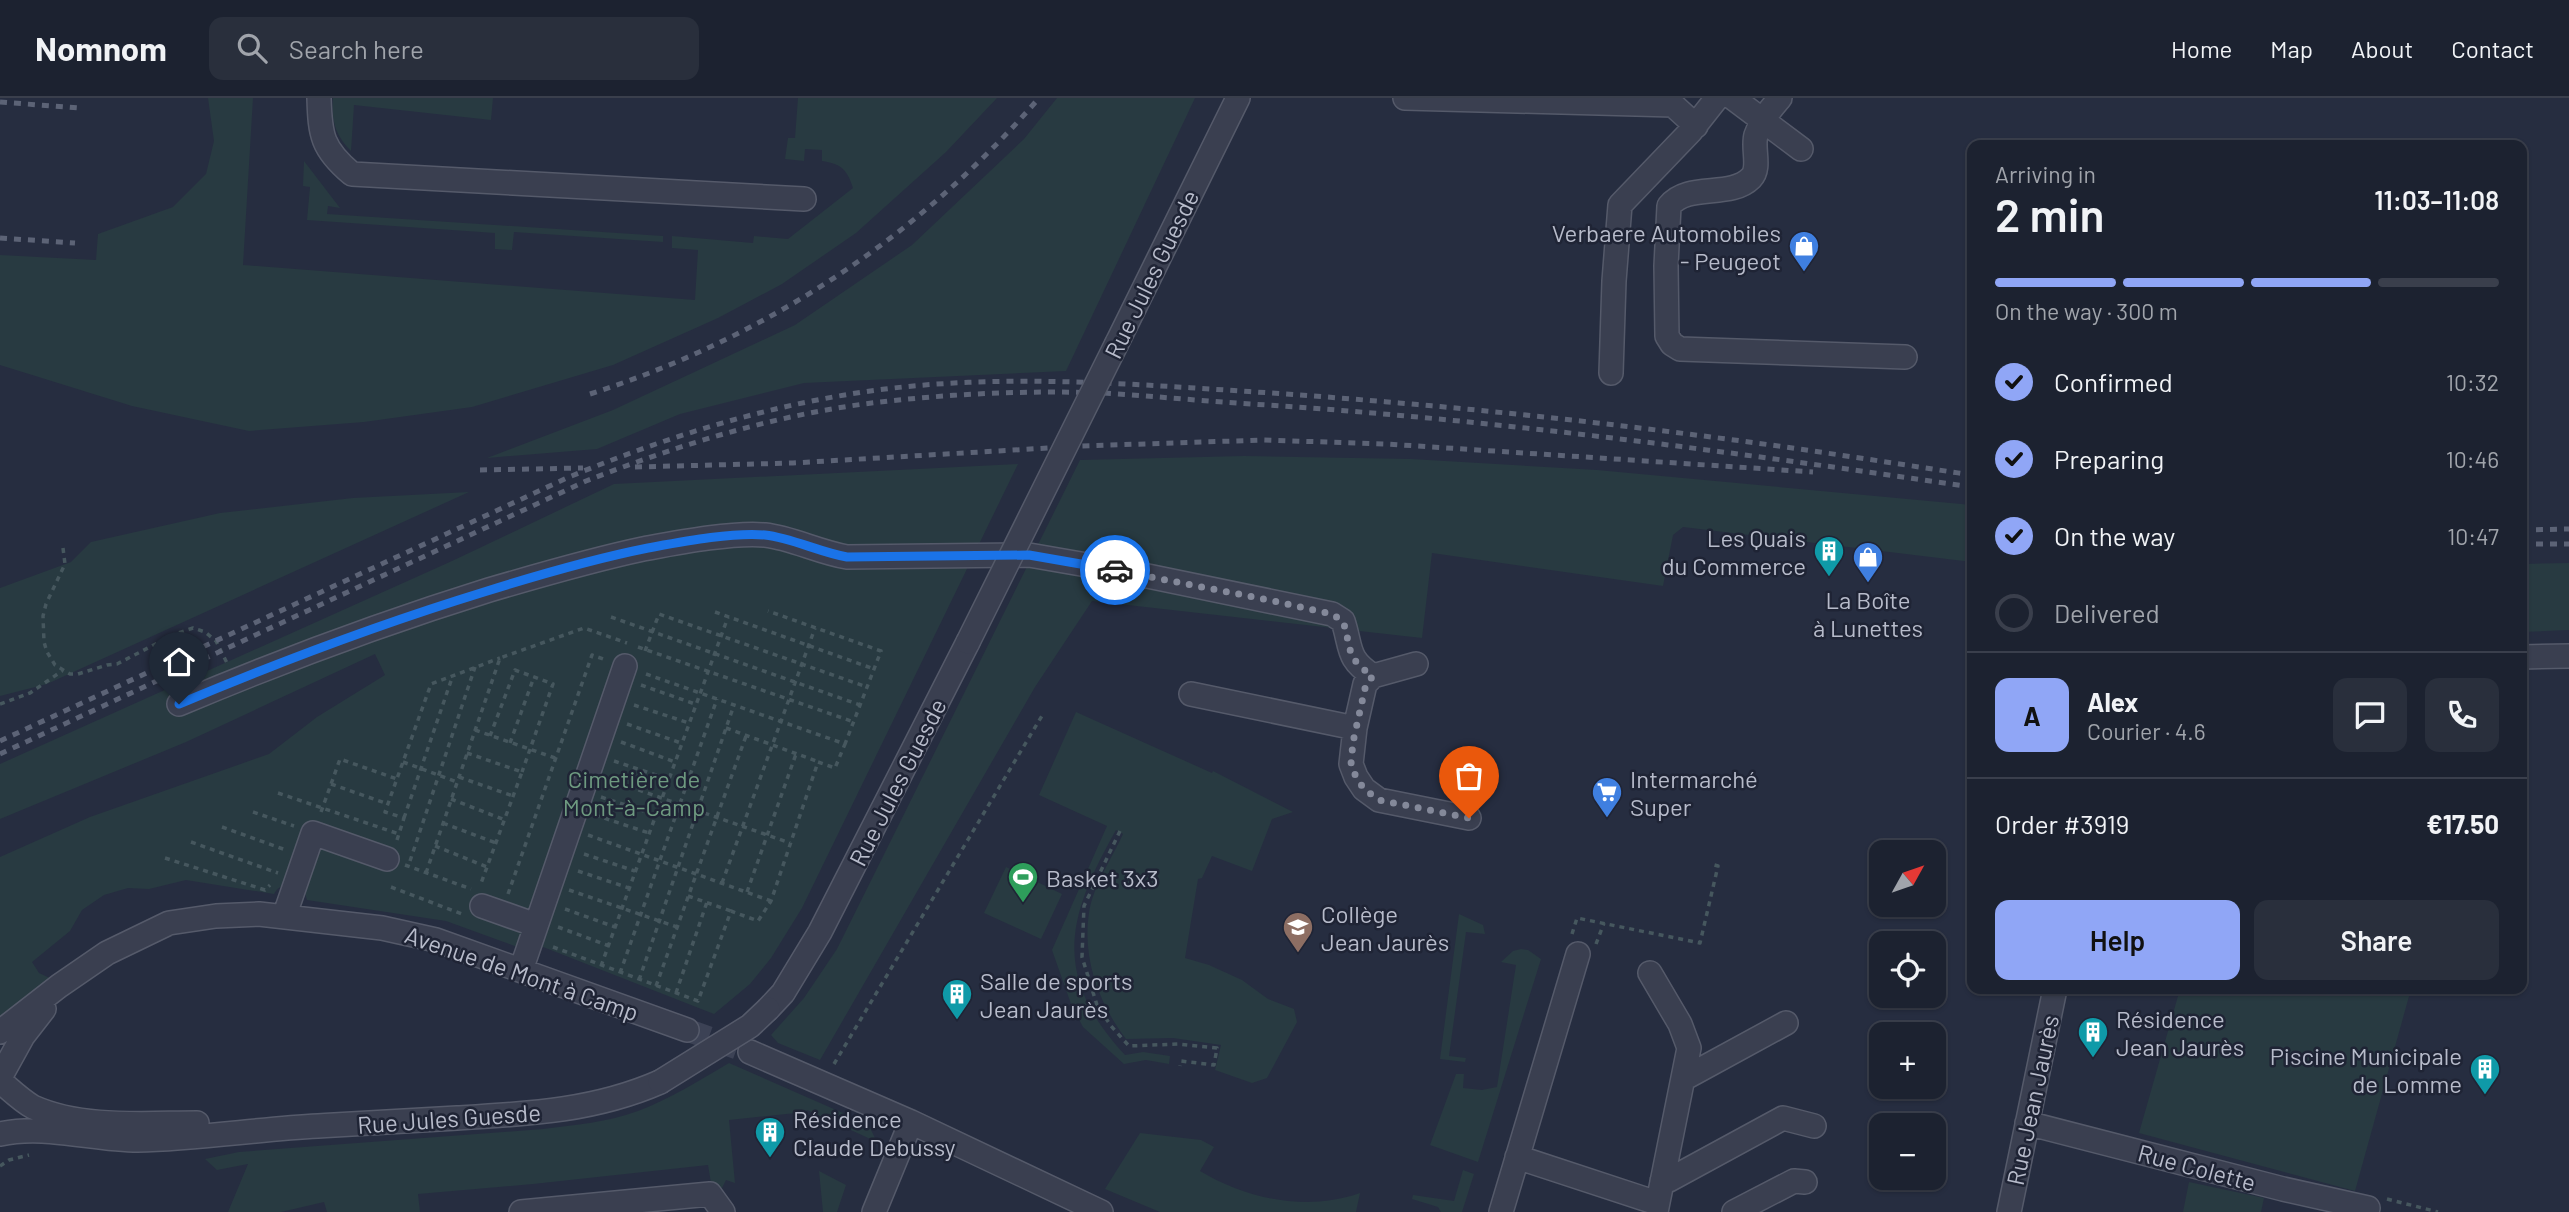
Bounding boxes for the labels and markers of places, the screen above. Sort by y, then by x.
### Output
place label: Verbaere Automobiles - Peugeot [1552,218,1781,275]
shop icon: Verbaere Automobiles - Peugeot [1787,229,1821,273]
place label: Les Quais du Commerce [1661,523,1806,580]
building icon: Les Quais du Commerce [1812,534,1846,578]
shop icon: La Boîte à Lunettes [1851,540,1885,584]
place label: La Boîte à Lunettes [1813,585,1923,642]
pin [149,632,209,704]
pin [1439,746,1499,818]
place label: Intermarché Super [1630,764,1758,821]
supermarket icon: Intermarché Super [1590,775,1624,819]
sports icon: Basket 3x3 [1006,860,1040,904]
place label: Basket 3x3 [1046,863,1159,892]
place label: Collège Jean Jaurès [1321,899,1449,956]
school or university icon: Collège Jean Jaurès [1281,910,1315,954]
place label: Salle de sports Jean Jaurès [980,966,1133,1023]
building icon: Salle de sports Jean Jaurès [940,977,974,1021]
place label: Résidence Jean Jaurès [2116,1004,2244,1061]
building icon: Résidence Jean Jaurès [2076,1015,2110,1059]
place label: Piscine Municipale de Lomme [2270,1041,2462,1098]
building icon: Piscine Municipale de Lomme [2468,1052,2502,1096]
place label: Résidence Claude Debussy [793,1104,956,1161]
building icon: Résidence Claude Debussy [753,1115,787,1159]

